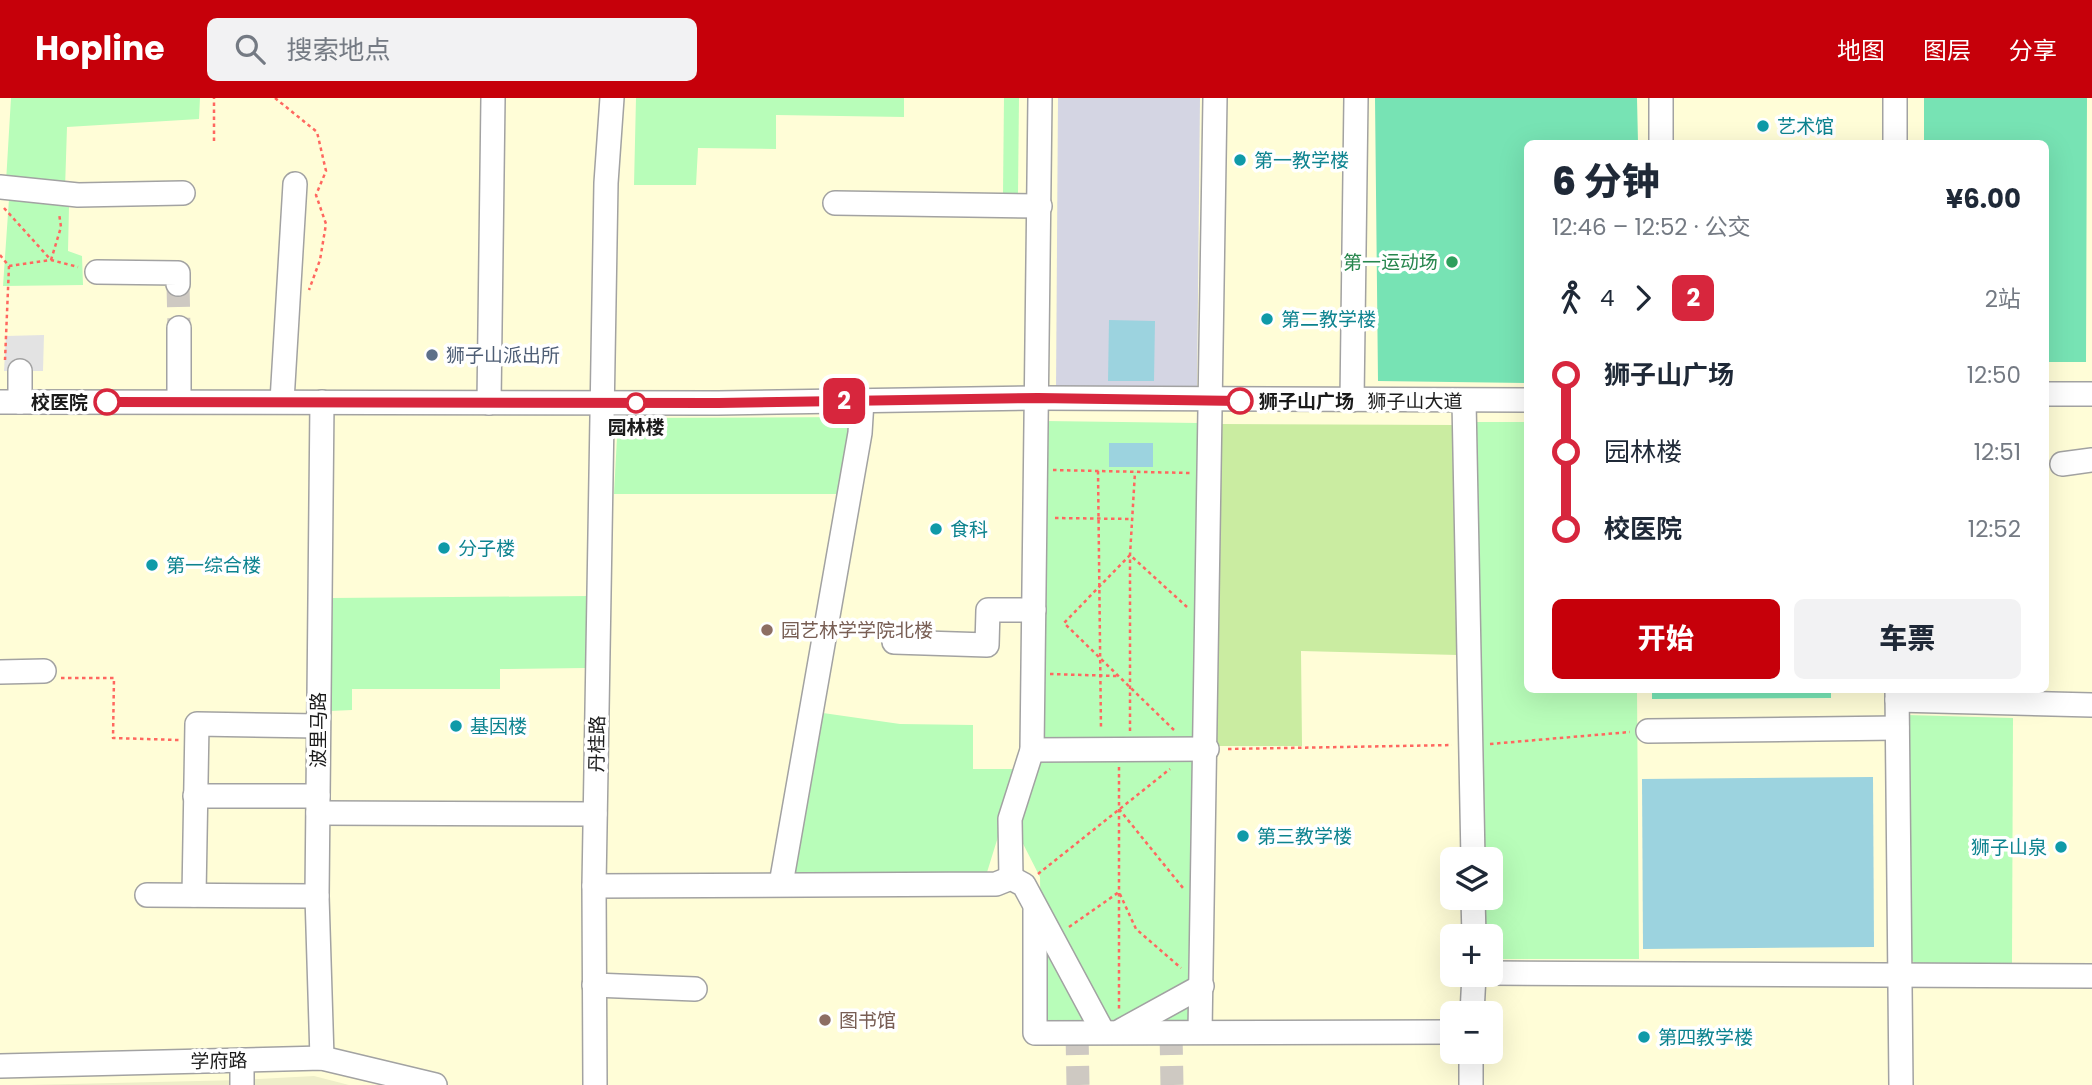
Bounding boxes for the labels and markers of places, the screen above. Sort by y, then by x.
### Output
place label: 艺术馆 [1777,113,1834,140]
marker: 艺术馆 [1755,118,1771,134]
place label: 第一教学楼 [1254,147,1349,174]
marker: 第一教学楼 [1232,152,1248,168]
place label: 第一运动场 [1343,249,1438,276]
marker: 第一运动场 [1444,254,1460,270]
place label: 第二教学楼 [1281,306,1376,333]
marker: 第二教学楼 [1259,311,1275,327]
place label: 狮子山派出所 [446,342,560,369]
marker: 狮子山派出所 [424,347,440,363]
marker: 狮子山广场 [1227,388,1253,414]
place label: 狮子山广场 [1259,388,1354,415]
place label: 校医院 [31,389,88,416]
marker: 校医院 [94,389,120,415]
marker: 园林楼 [626,393,646,413]
place label: 园林楼 [607,414,665,441]
place label: 食科 [950,516,988,543]
marker: 食科 [928,521,944,537]
place label: 分子楼 [458,535,515,562]
marker: 分子楼 [436,540,452,556]
place label: 第一综合楼 [166,552,261,579]
marker: 第一综合楼 [144,557,160,573]
place label: 园艺林学学院北楼 [781,617,933,644]
marker: 园艺林学学院北楼 [759,622,775,638]
place label: 基因楼 [470,713,527,740]
marker: 基因楼 [448,718,464,734]
place label: 第三教学楼 [1257,823,1352,850]
marker: 第三教学楼 [1235,828,1251,844]
place label: 狮子山泉 [1971,834,2047,861]
marker: 狮子山泉 [2053,839,2069,855]
place label: 图书馆 [839,1007,896,1034]
marker: 图书馆 [817,1012,833,1028]
place label: 第四教学楼 [1658,1024,1753,1051]
marker: 第四教学楼 [1636,1029,1652,1045]

